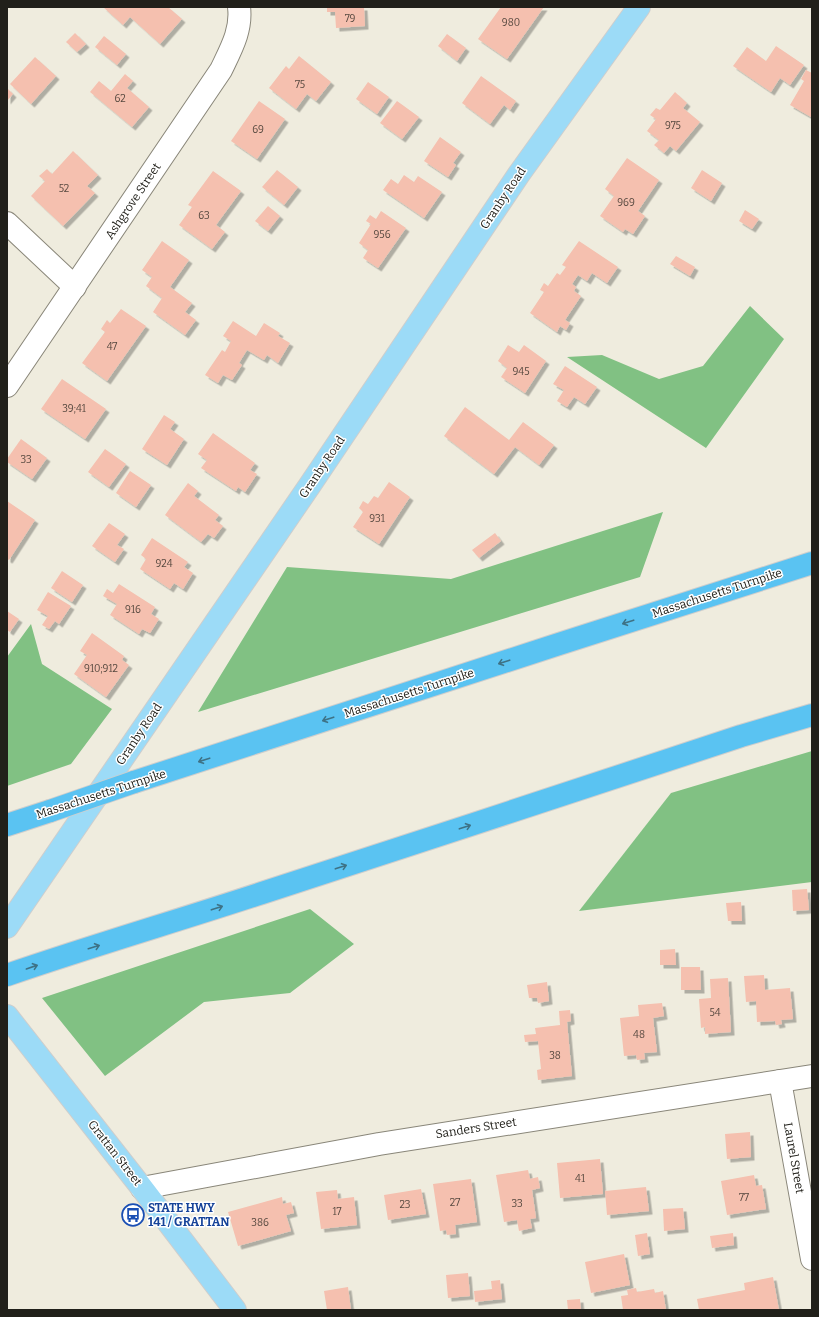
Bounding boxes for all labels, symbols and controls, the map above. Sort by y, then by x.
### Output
house number: 79 [345,13,355,25]
house number: 980 [502,17,520,29]
house number: 75 [295,79,305,91]
house number: 62 [114,93,126,105]
house number: 975 [665,120,681,132]
house number: 69 [252,124,264,136]
street label: Ashgrove Street [102,160,164,242]
street label: Granby Road [477,164,529,232]
house number: 52 [59,183,69,195]
house number: 969 [617,197,635,209]
house number: 63 [198,210,210,222]
house number: 956 [373,229,391,241]
house number: 47 [107,341,117,353]
house number: 945 [512,366,530,378]
house number: 39;41 [62,403,86,415]
street label: Granby Road [296,433,348,501]
house number: 33 [20,454,32,466]
house number: 931 [369,513,385,525]
house number: 924 [155,558,173,570]
street label: Massachusetts Turnpike [650,565,784,621]
house number: 916 [125,604,141,616]
one-way arrow [622,619,635,626]
one-way arrow [499,658,511,666]
house number: 910;912 [84,663,118,675]
street label: Massachusetts Turnpike [342,665,476,721]
street label: Granby Road [113,700,165,768]
one-way arrow [321,716,334,723]
one-way arrow [198,756,210,764]
street label: Massachusetts Turnpike [34,766,168,822]
one-way arrow [458,823,471,830]
one-way arrow [335,863,347,871]
one-way arrow [211,903,223,911]
one-way arrow [87,943,100,950]
one-way arrow [25,962,37,970]
house number: 54 [709,1007,721,1019]
house number: 48 [633,1029,645,1041]
house number: 38 [549,1050,561,1062]
street label: Sanders Street [434,1115,518,1141]
street label: Grattan Street [85,1117,145,1189]
street label: Laurel Street [781,1121,807,1195]
house number: 41 [575,1173,585,1185]
house number: 77 [739,1192,749,1204]
house number: 27 [450,1197,460,1209]
house number: 33 [511,1198,523,1210]
house number: 23 [399,1199,411,1211]
place label: STATE HWY 141 / GRATTAN [148,1201,229,1229]
bus stop icon: STATE HWY 141 / GRATTAN [120,1202,146,1228]
house number: 17 [333,1206,341,1218]
house number: 386 [251,1217,269,1229]

